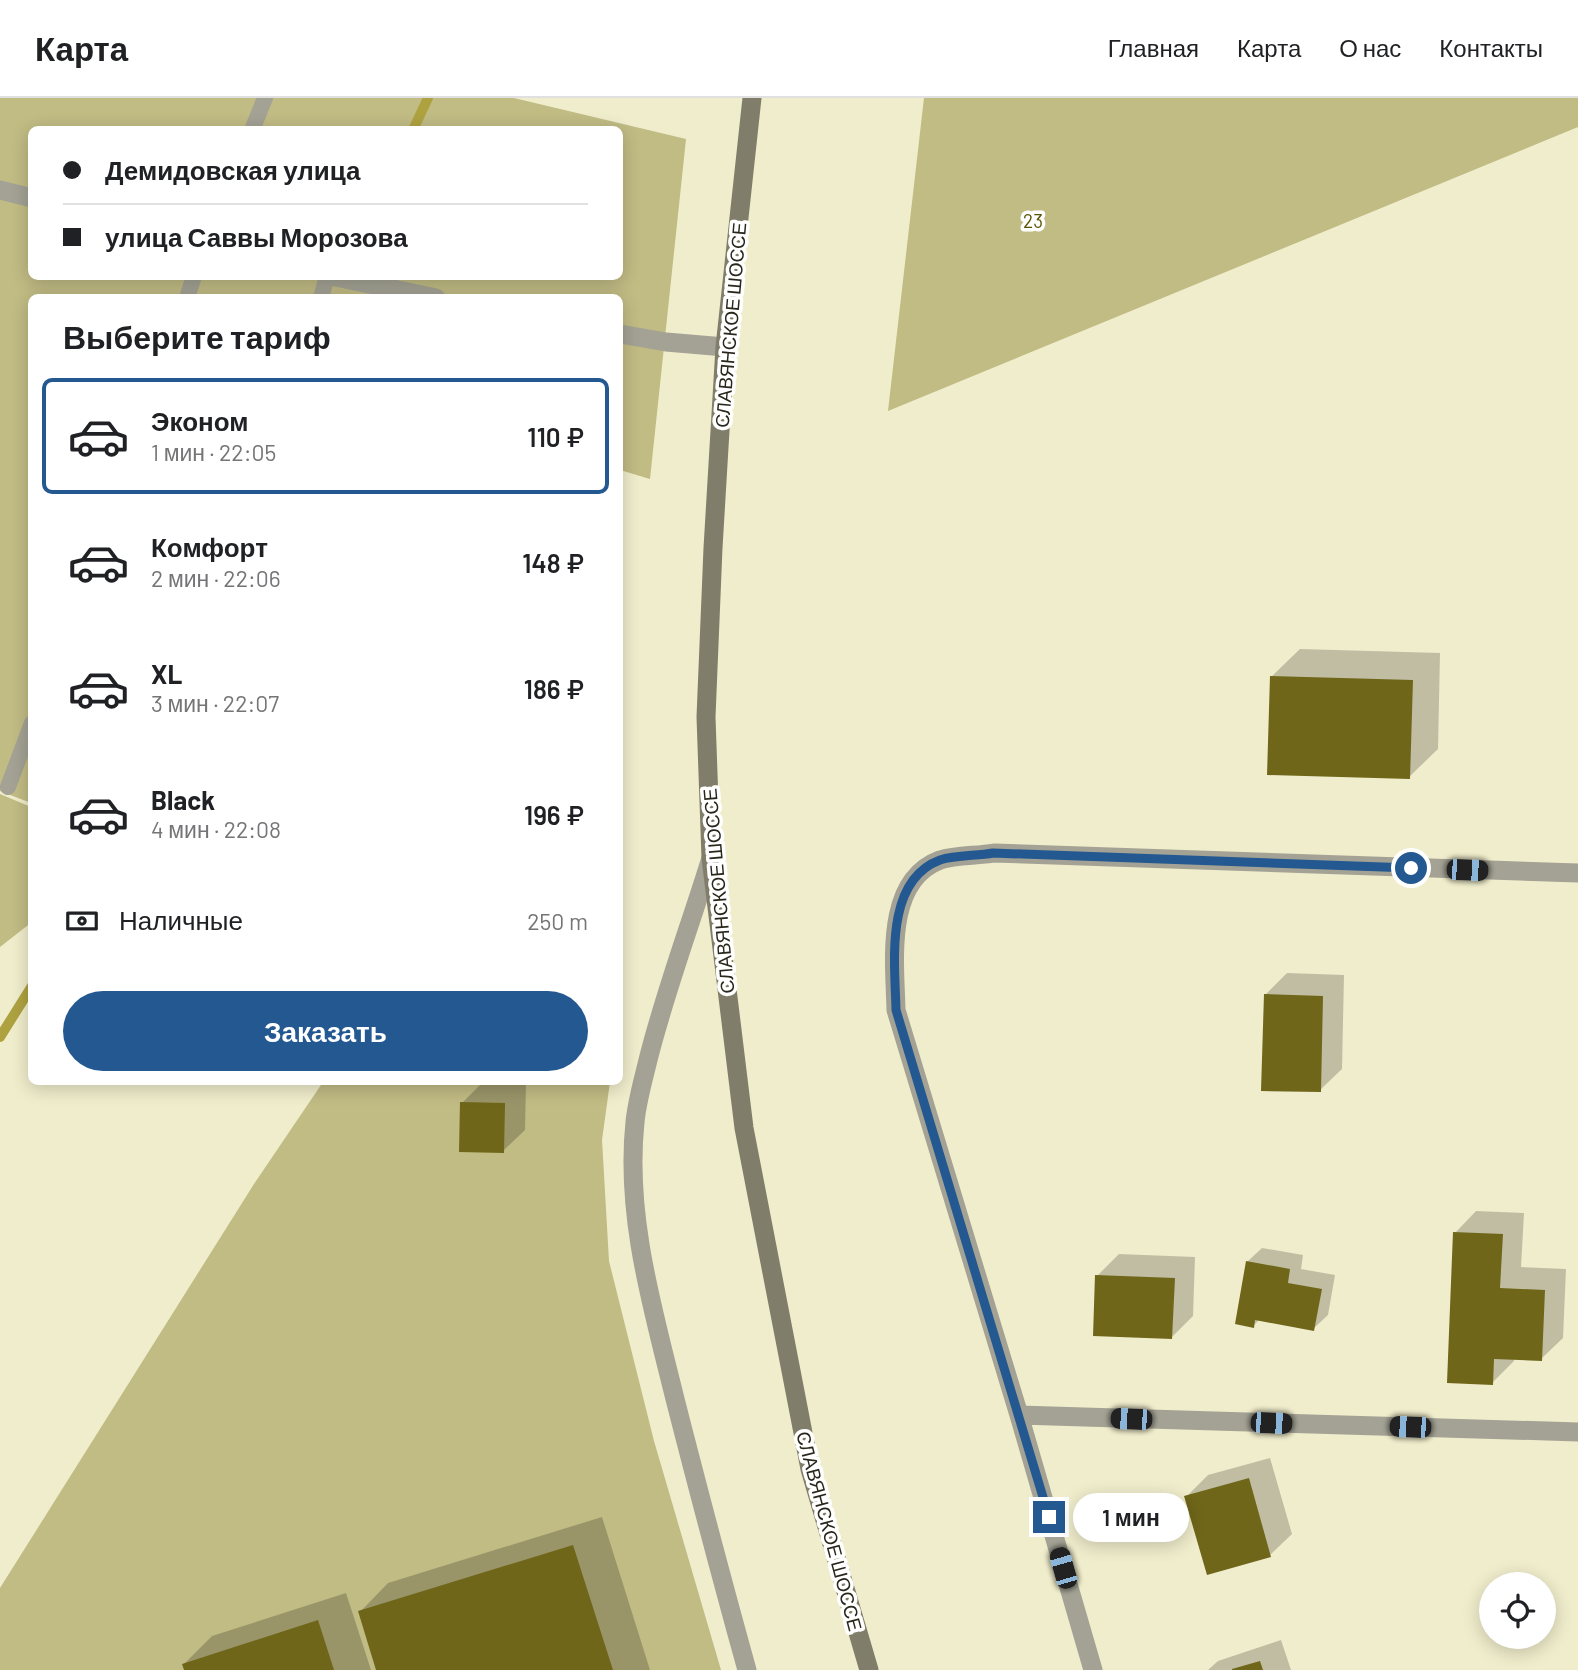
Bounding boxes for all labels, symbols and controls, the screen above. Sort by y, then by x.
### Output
text: Карта [35,28,128,68]
text: Главная [1108,33,1199,62]
text: Карта [1237,33,1301,62]
text: О нас [1339,33,1401,62]
text: Контакты [1439,33,1543,62]
text: Демидовская улица [105,154,361,185]
park label: 23 [1023,209,1043,232]
text: улица Саввы Морозова [105,221,408,252]
street label: СЛАВЯНСКОЕ ШОССЕ [710,221,750,429]
text: Выберите тариф [63,317,331,355]
icon: car [67,405,130,468]
text: Эконом [151,405,249,436]
text: 110 ₽ [527,421,584,452]
text: 1 мин · 22:05 [151,438,276,466]
icon: car [67,531,130,594]
text: Комфорт [151,531,268,562]
text: 148 ₽ [522,547,584,578]
text: 2 мин · 22:06 [151,564,281,592]
icon: car [67,657,130,720]
text: XL [151,658,182,689]
text: 186 ₽ [524,673,584,704]
text: 3 мин · 22:07 [151,689,279,717]
icon: car [67,783,130,846]
text: Black [151,784,215,815]
street label: СЛАВЯНСКОЕ ШОССЕ [698,787,738,995]
text: 196 ₽ [524,799,584,830]
text: 4 мин · 22:08 [151,815,281,843]
route start [1395,852,1427,884]
car [1446,859,1489,881]
icon: cash [63,902,101,940]
text: Наличные [119,904,243,935]
text: 250 m [527,907,588,935]
button: Заказать [63,991,588,1071]
car [1110,1408,1153,1430]
car [1250,1412,1293,1434]
car [1389,1416,1432,1438]
street label: СЛАВЯНСКОЕ ШОССЕ [792,1429,868,1633]
callout: 1 мин [1074,1492,1189,1542]
route end [1033,1501,1065,1533]
text: 1 мин [1102,1503,1160,1531]
car [1048,1545,1079,1591]
map controls [1479,1572,1556,1649]
button: locate [1479,1572,1556,1649]

